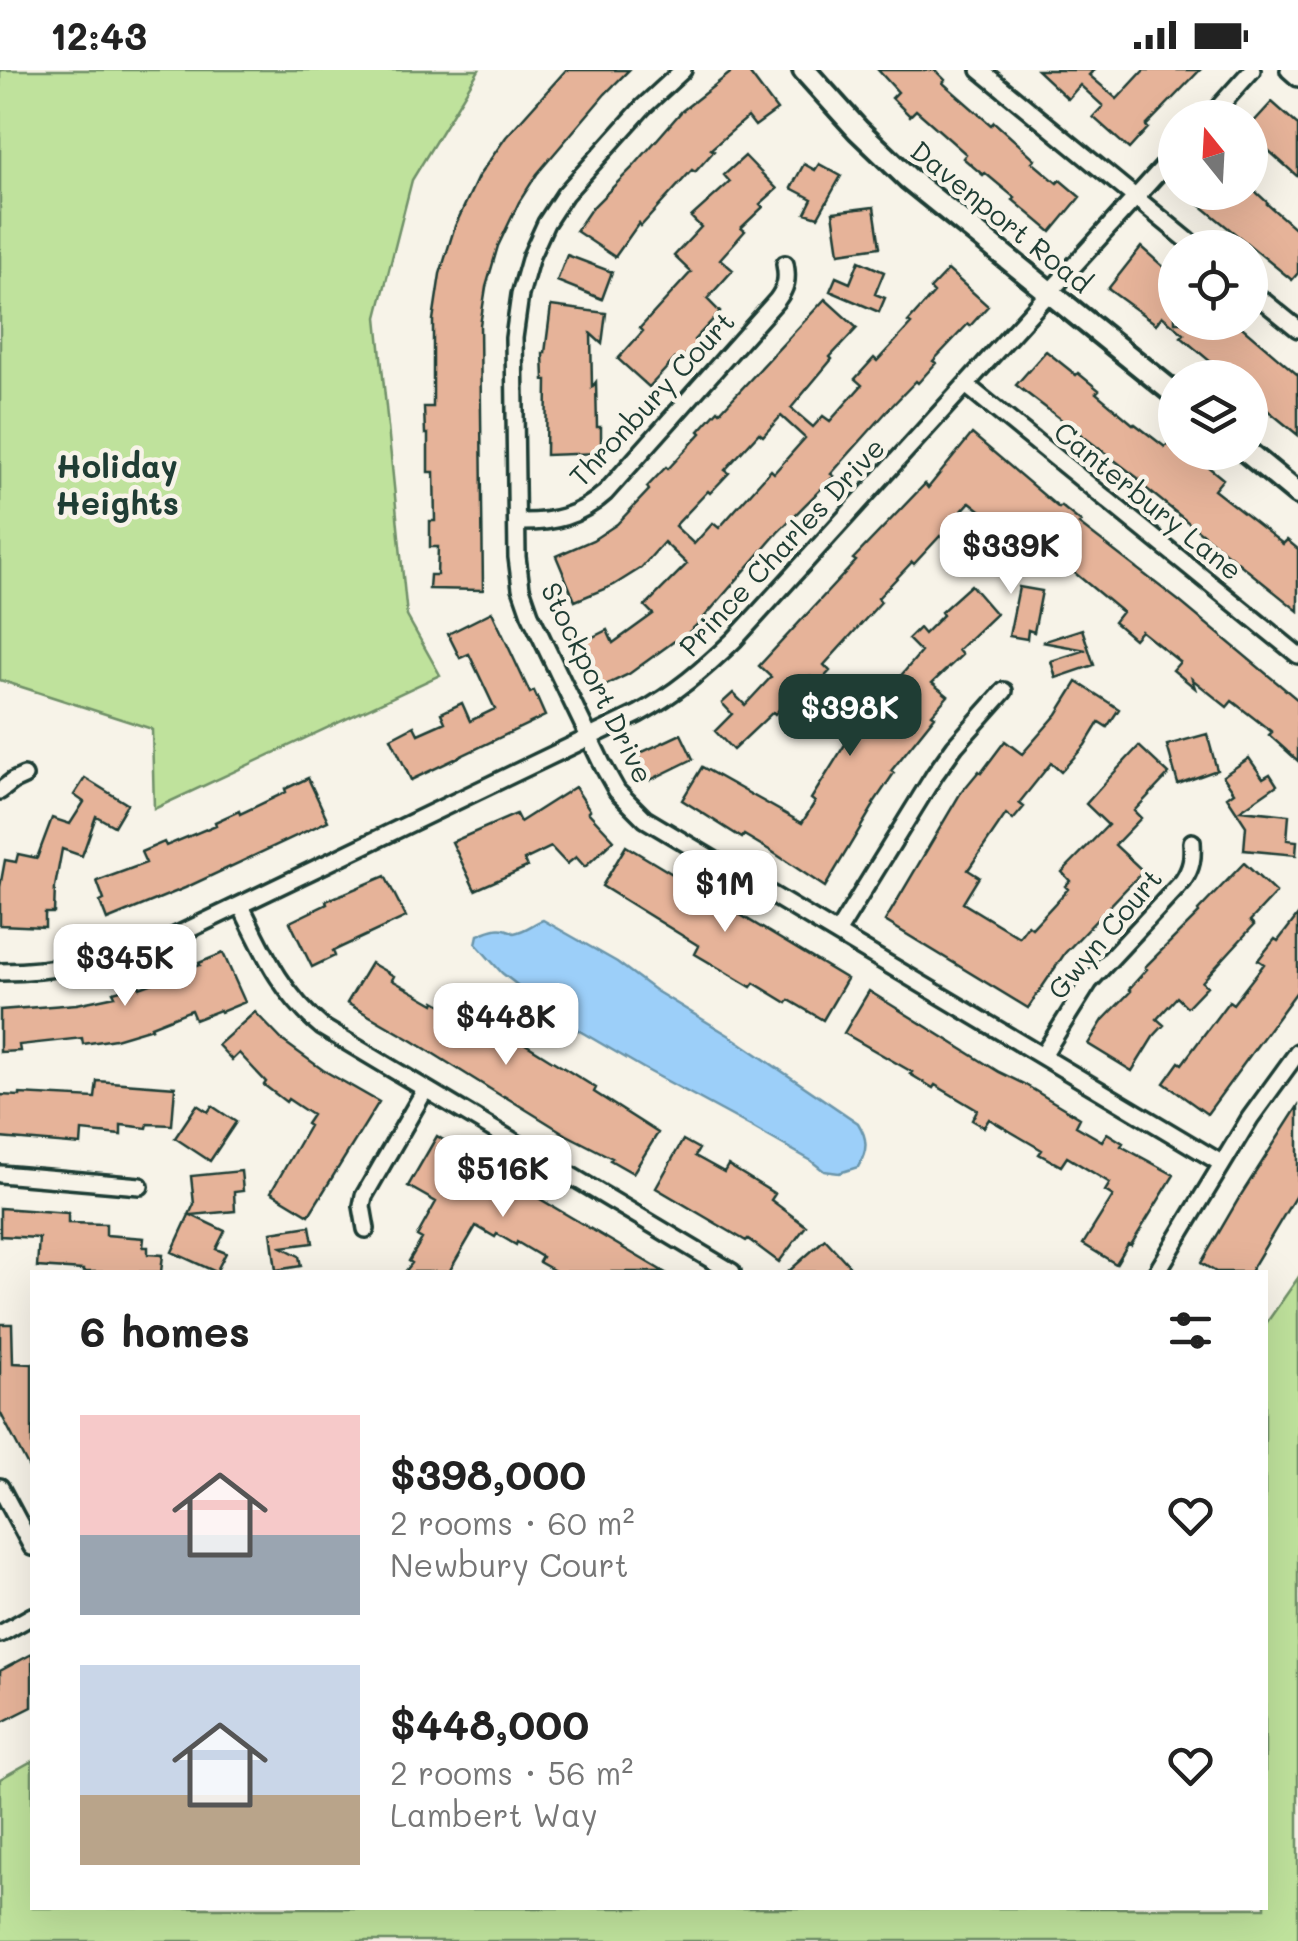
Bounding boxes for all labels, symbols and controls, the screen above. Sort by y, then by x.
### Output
text: 12:43 [50,10,147,60]
north arrow [1158,100,1268,210]
map controls [1158,100,1268,470]
street label: Davenport Road [904,132,1100,300]
button: locate [1158,230,1268,340]
street label: Thronbury Court [561,303,742,493]
button: layers [1158,360,1268,470]
street label: Canterbury Lane [1047,413,1250,587]
street label: Prince Charles Drive [671,429,892,663]
district label: Holiday Heights [55,444,179,523]
pin: $339K [941,512,1081,597]
text: $339K [962,523,1060,565]
street label: Stockport Drive [534,576,662,789]
pin: $398K [780,674,920,759]
text: $398K [800,685,900,727]
pin: $1M [677,850,773,935]
text: $1M [695,861,755,903]
street label: Gwyn Court [1039,861,1169,1006]
pin: $345K [55,924,195,1009]
text: $345K [75,935,175,977]
pin: $448K [436,983,576,1068]
text: $448K [455,994,557,1036]
pin: $516K [433,1135,573,1220]
text: $516K [456,1146,550,1188]
text: 6 homes [80,1303,250,1358]
icon: filters [1163,1303,1218,1358]
text: $398,000 [390,1446,586,1501]
icon: home [160,1455,280,1575]
icon: heart [1163,1488,1218,1543]
text: 2 rooms · 60 m² [390,1501,634,1543]
text: Newbury Court [390,1543,629,1585]
text: $448,000 [390,1696,589,1751]
icon: home [160,1705,280,1825]
icon: heart [1163,1738,1218,1793]
text: 2 rooms · 56 m² [390,1751,633,1793]
text: Lambert Way [390,1793,598,1835]

